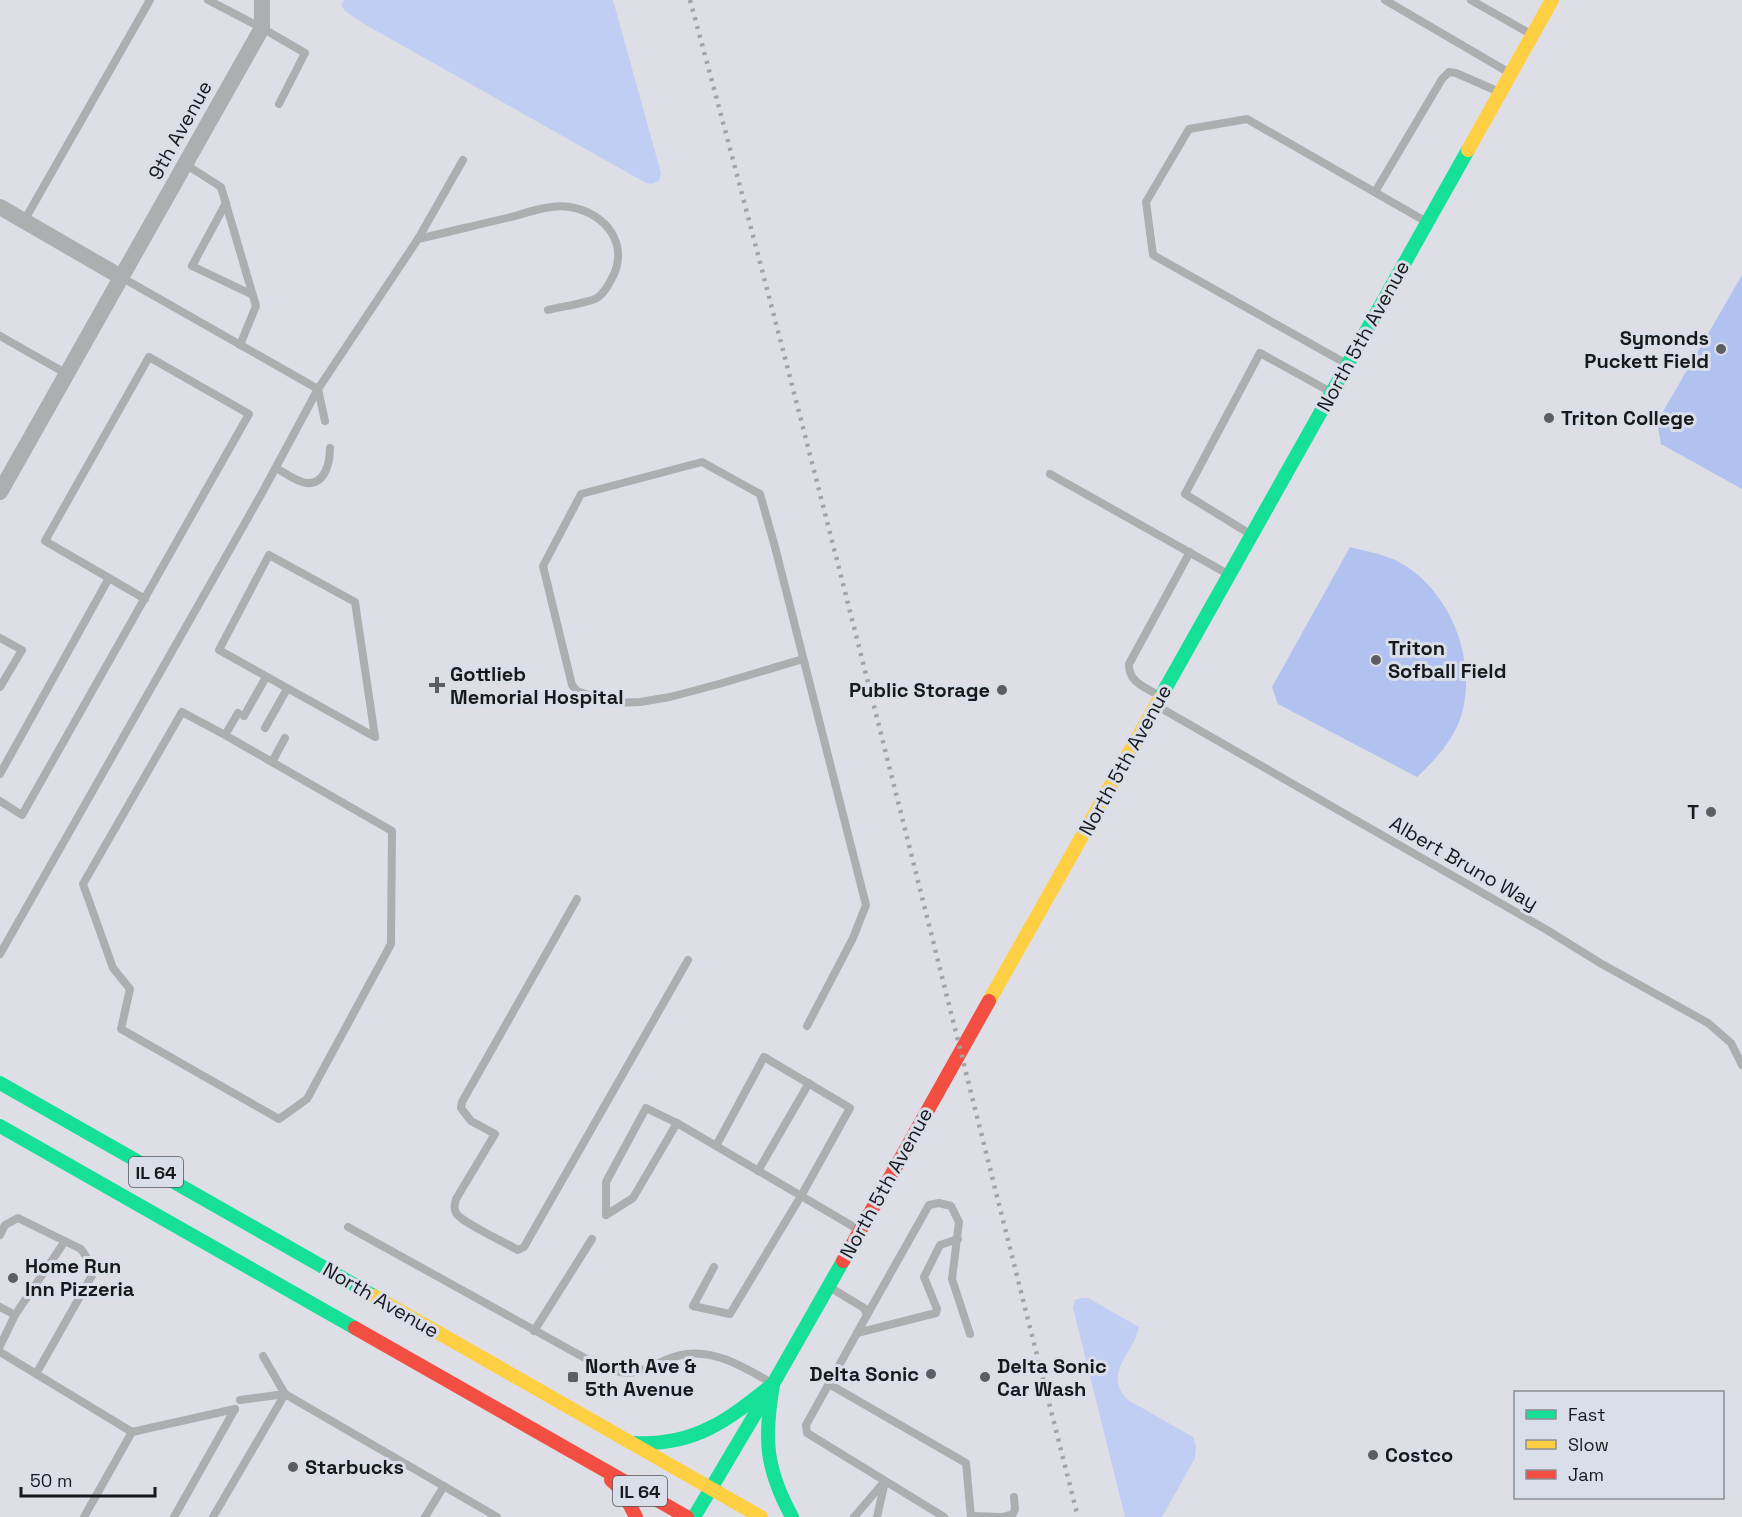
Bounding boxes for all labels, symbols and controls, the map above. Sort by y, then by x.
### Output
street label: 9th Avenue [142,76,218,184]
street label: North 5th Avenue [1311,256,1415,416]
place label: Symonds Puckett Field [1584,325,1709,374]
marker: Symonds Puckett Field [1714,342,1728,356]
place label: Triton College [1561,405,1695,431]
marker: Triton College [1542,411,1556,425]
place label: Triton Sofball Field [1388,635,1506,684]
marker: Triton Sofball Field [1369,653,1383,667]
place label: Gottlieb Memorial Hospital [450,661,624,710]
marker: Gottlieb Memorial Hospital [428,676,446,694]
place label: Public Storage [849,677,990,703]
street label: North 5th Avenue [1073,680,1177,840]
marker: Public Storage [995,683,1009,697]
place label: T [1687,799,1699,825]
marker: T [1704,805,1718,819]
street label: Albert Bruno Way [1385,810,1543,916]
street label: North 5th Avenue [834,1103,938,1263]
road number: IL 64 [129,1157,183,1187]
place label: Home Run Inn Pizzeria [25,1253,135,1302]
street label: North Avenue [318,1256,444,1344]
marker: Home Run Inn Pizzeria [6,1271,20,1285]
place label: North Ave & 5th Avenue [585,1353,697,1402]
place label: Delta Sonic Car Wash [997,1353,1107,1402]
place label: Delta Sonic [809,1361,919,1387]
marker: Delta Sonic [924,1367,938,1381]
marker: North Ave & 5th Avenue [566,1370,580,1384]
marker: Delta Sonic Car Wash [978,1370,992,1384]
legend [1514,1391,1724,1499]
text: Fast [1568,1403,1605,1426]
text: Slow [1568,1433,1609,1456]
place label: Costco [1385,1442,1453,1468]
marker: Costco [1366,1448,1380,1462]
place label: Starbucks [305,1454,404,1480]
scale bar [21,1460,154,1498]
marker: Starbucks [286,1460,300,1474]
text: Jam [1568,1463,1604,1486]
text: 50 m [30,1469,72,1492]
road number: IL 64 [613,1476,667,1506]

